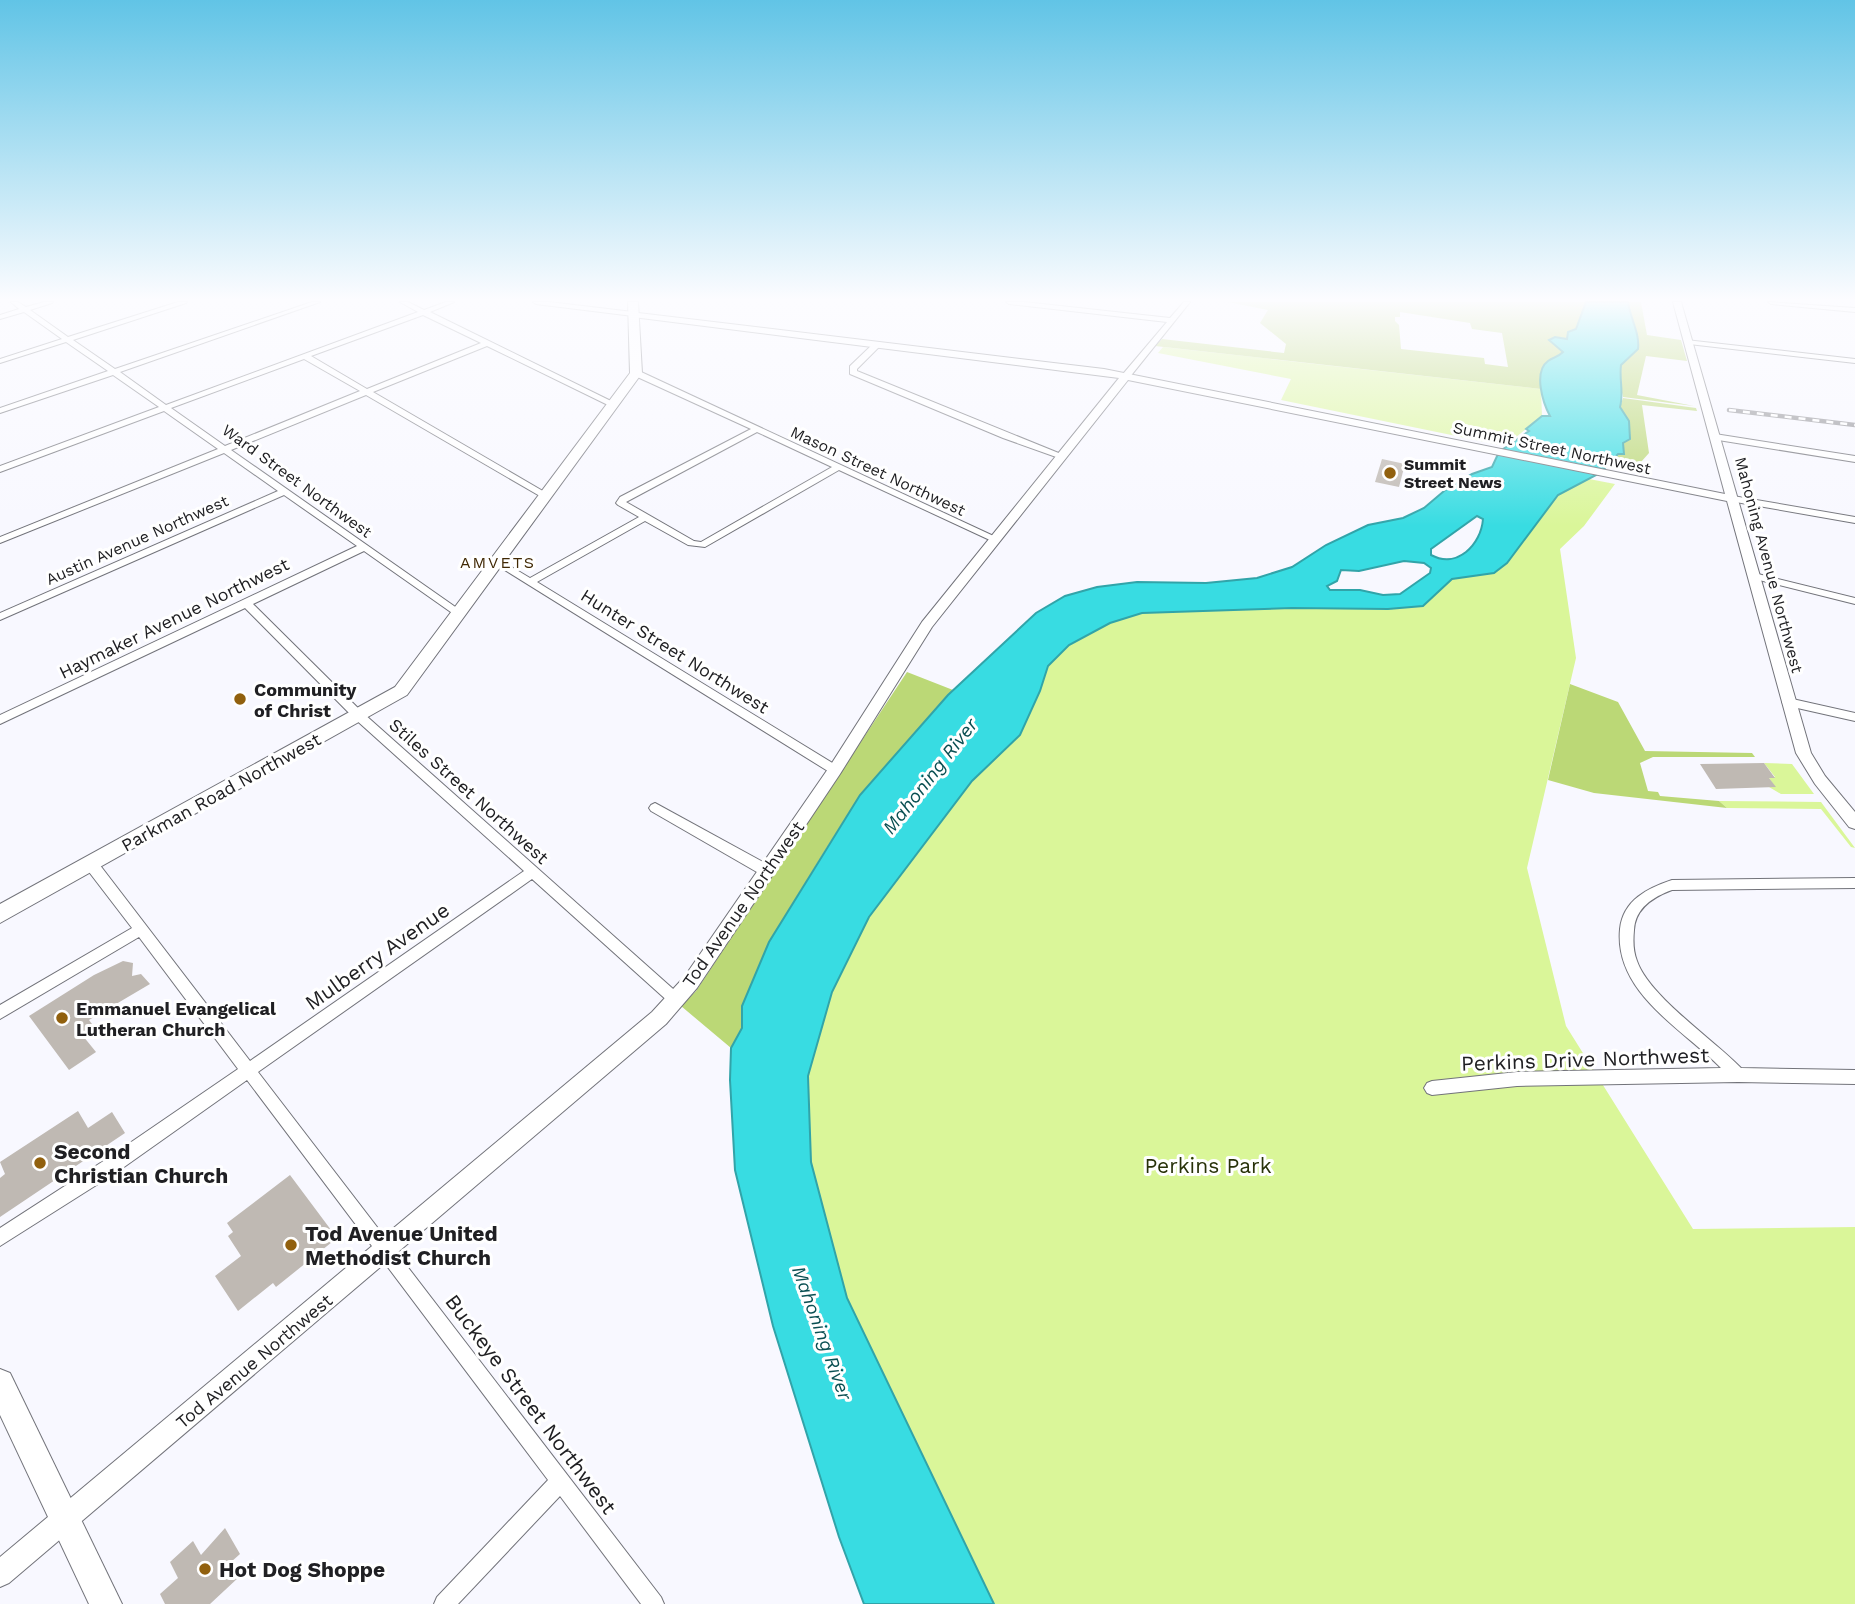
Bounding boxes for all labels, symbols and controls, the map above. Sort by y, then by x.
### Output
street label: Summit Street Northwest [1451,418,1653,478]
street label: Ward Street Northwest [218,420,376,542]
street label: Mason Street Northwest [787,422,969,520]
place label: Summit Street News [1404,455,1502,492]
street label: Mahoning Avenue Northwest [1731,455,1807,675]
marker: Summit Street News [1382,465,1398,481]
street label: Austin Avenue Northwest [43,491,231,589]
street label: Haymaker Avenue Northwest [56,553,293,683]
district label: AMVETS [460,553,536,572]
street label: Hunter Street Northwest [577,584,773,718]
place label: Community of Christ [254,679,357,721]
marker: Community of Christ [232,691,248,707]
water label: Mahoning River [878,713,983,839]
street label: Stiles Street Northwest [385,714,553,868]
street label: Parkman Road Northwest [118,728,325,856]
street label: Tod Avenue Northwest [678,817,809,991]
street label: Mulberry Avenue [300,897,454,1015]
place label: Emmanuel Evangelical Lutheran Church [76,998,276,1040]
marker: Emmanuel Evangelical Lutheran Church [54,1010,70,1026]
street label: Perkins Drive Northwest [1461,1042,1710,1076]
place label: Second Christian Church [54,1139,228,1188]
park label: Perkins Park [1144,1153,1272,1178]
marker: Second Christian Church [32,1155,48,1171]
place label: Tod Avenue United Methodist Church [305,1221,498,1270]
marker: Tod Avenue United Methodist Church [283,1237,299,1253]
water label: Mahoning River [787,1263,857,1404]
street label: Tod Avenue Northwest [172,1289,337,1433]
street label: Buckeye Street Northwest [440,1289,622,1519]
place label: Hot Dog Shoppe [219,1557,385,1582]
marker: Hot Dog Shoppe [197,1561,213,1577]

